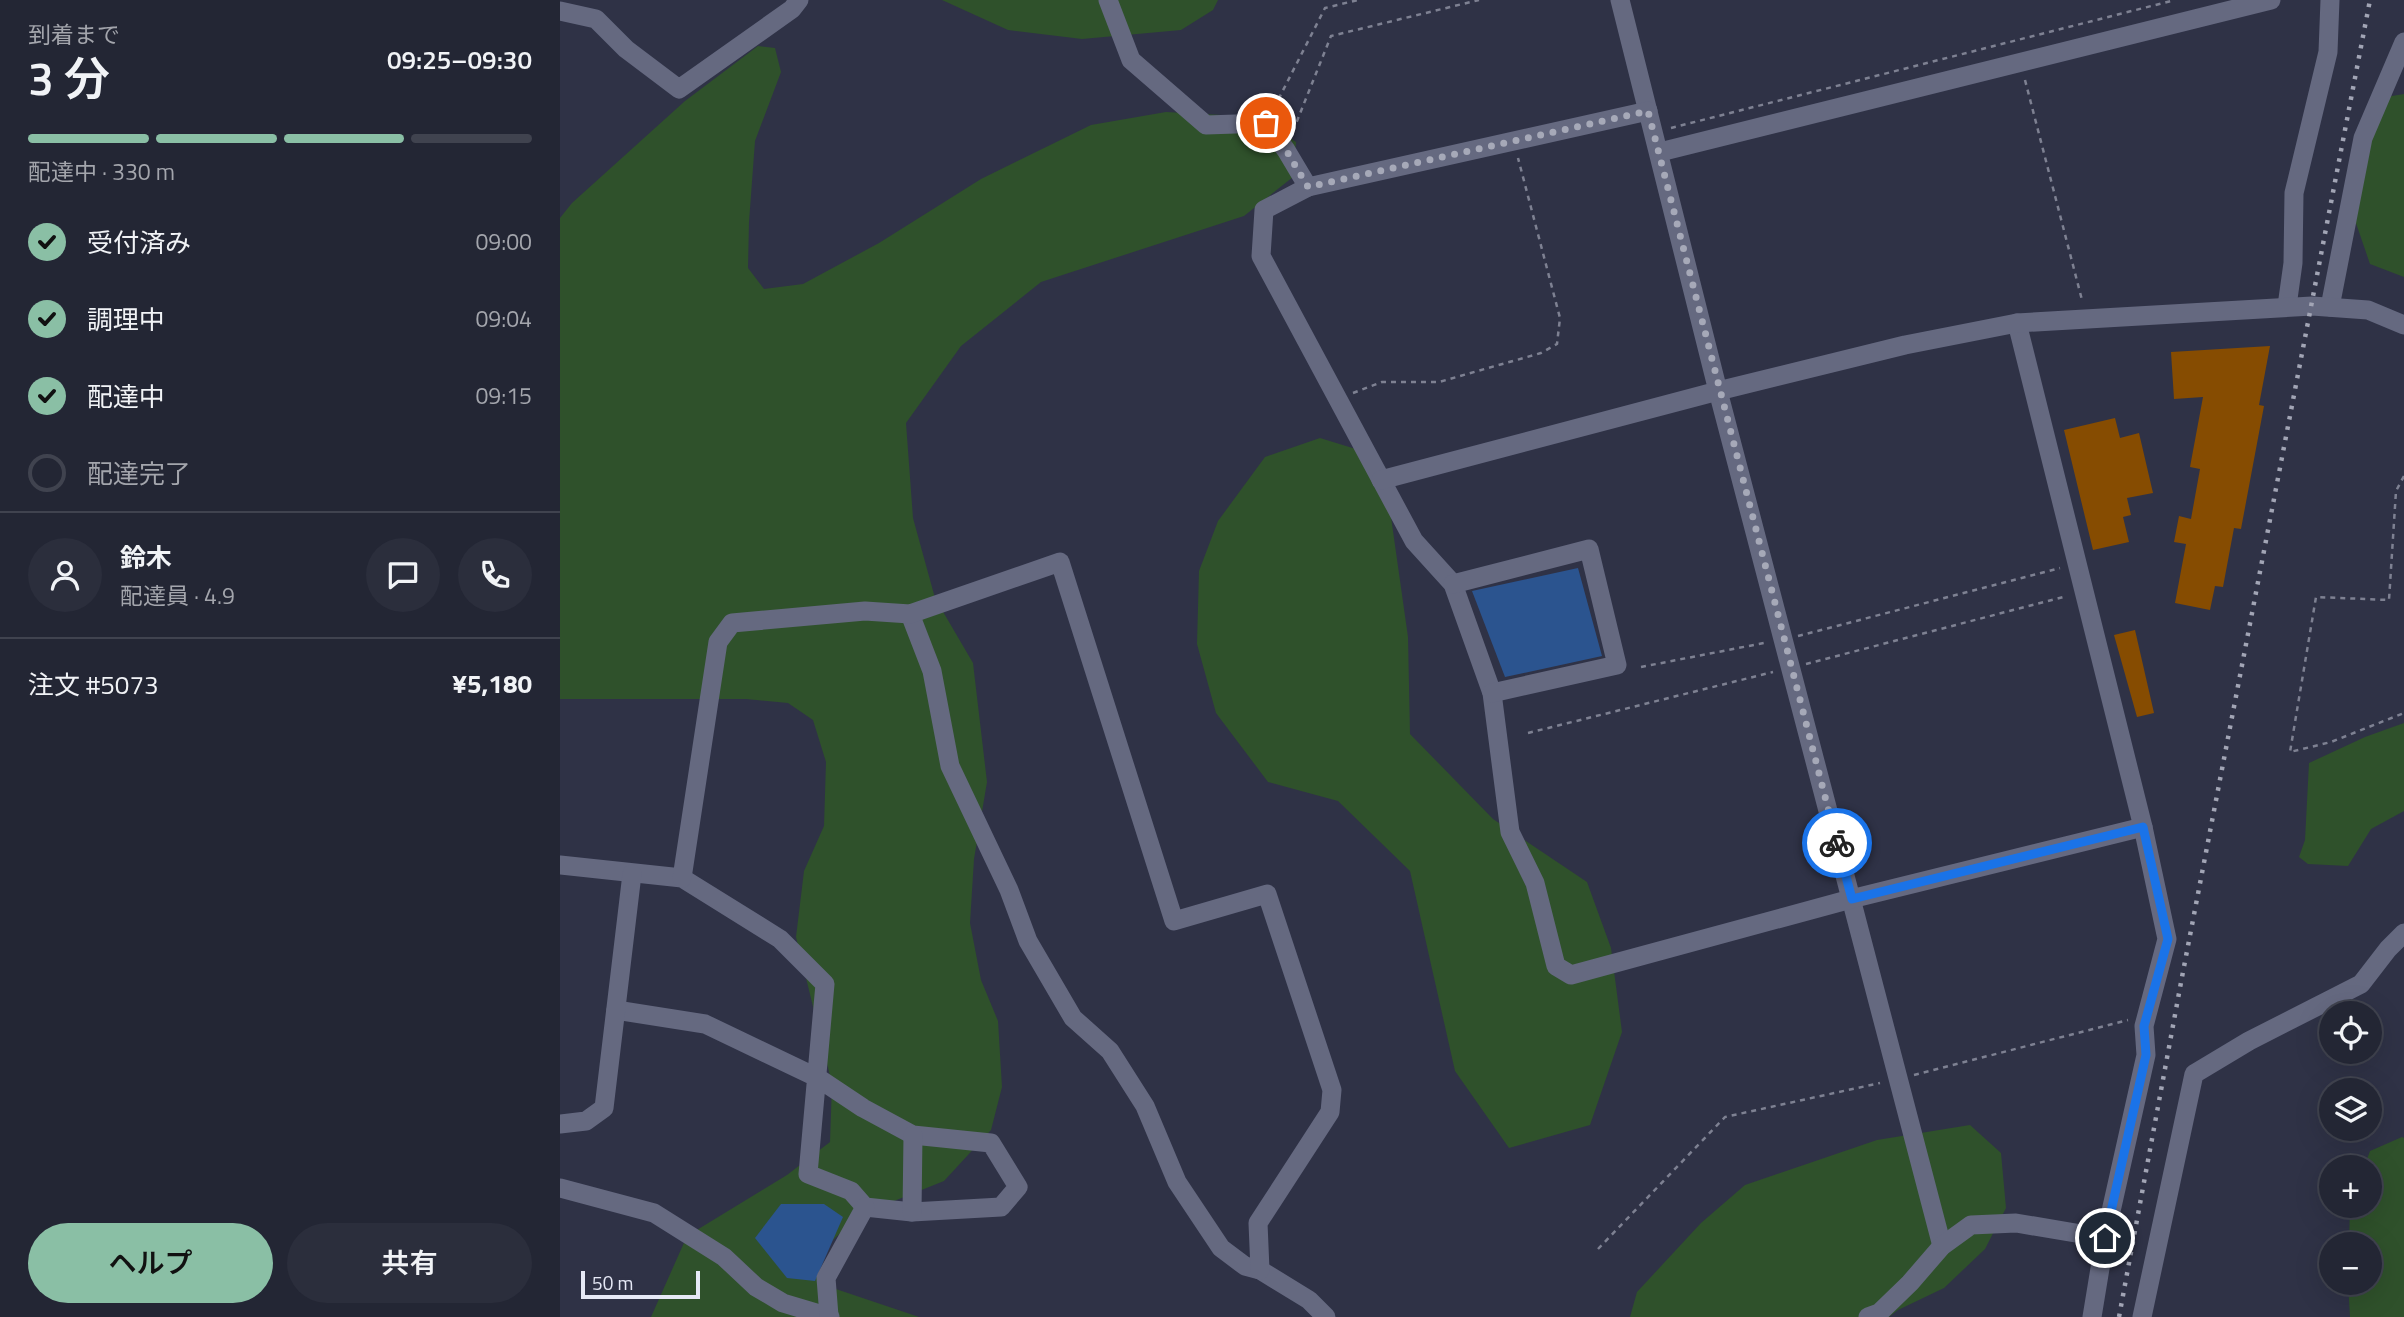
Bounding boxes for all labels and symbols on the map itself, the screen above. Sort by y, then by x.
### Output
pin [1236,93,1296,153]
courier [1802,808,1872,878]
pin [2075,1208,2135,1268]
scale bar [581,1268,700,1300]

